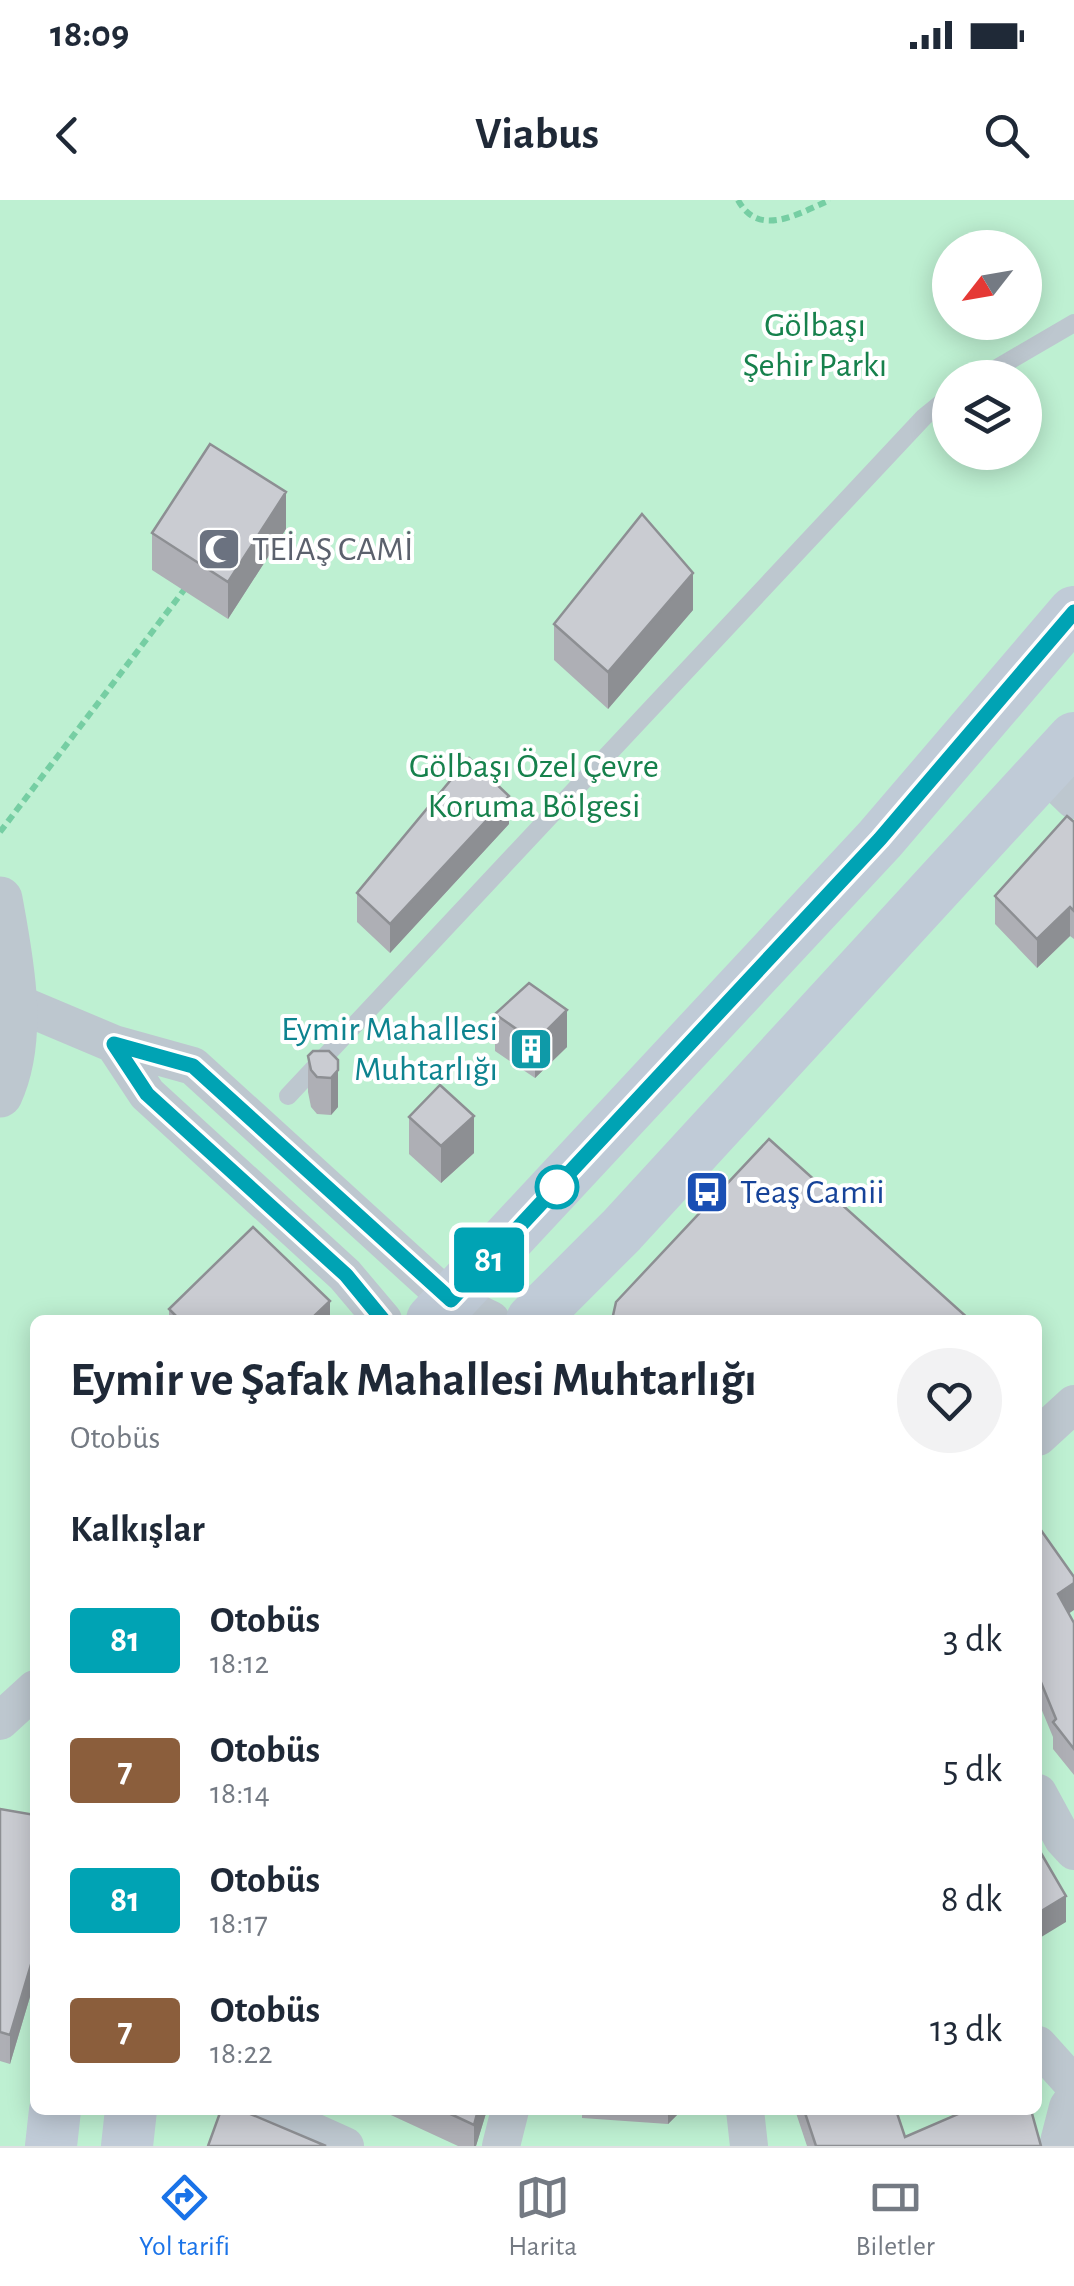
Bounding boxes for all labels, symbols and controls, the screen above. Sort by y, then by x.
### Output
text: 18:09 [50,16,129,54]
icon: back [40,108,95,163]
icon: search [979,108,1034,163]
text: Viabus [475,112,599,157]
north arrow [932,230,1042,340]
map controls [932,230,1042,470]
park label: Gölbaşı Şehir Parkı [743,308,887,383]
button: layers [932,360,1042,470]
mosque icon: TEİAŞ CAMİ [196,526,242,572]
place label: TEİAŞ CAMİ [252,531,413,567]
park label: Gölbaşı Özel Çevre Koruma Bölgesi [409,748,659,824]
place label: Eymir Mahallesi Muhtarlığı [281,1012,498,1087]
building icon: Eymir Mahallesi Muhtarlığı [508,1026,554,1072]
unlabelled marker [536,1166,578,1208]
bus stop icon: Teaş Camii [684,1169,730,1215]
place label: Teaş Camii [740,1175,885,1210]
line badge: 81 [444,1228,534,1292]
text: 81 [474,1243,504,1278]
button: heart [897,1348,1002,1453]
text: Eymir ve Şafak Mahallesi Muhtarlığı [70,1357,757,1405]
text: Otobüs [70,1422,160,1454]
text: Kalkışlar [70,1511,205,1549]
text: Otobüs [210,1602,320,1640]
text: 3 dk [943,1621,1002,1659]
text: 81 [110,1623,140,1658]
text: 18:12 [210,1647,269,1679]
text: Otobüs [210,1732,320,1770]
text: 5 dk [943,1751,1002,1789]
text: 7 [117,1753,133,1788]
text: 18:14 [210,1777,270,1809]
text: Otobüs [210,1862,320,1900]
text: 8 dk [941,1881,1002,1919]
text: 81 [110,1883,140,1918]
text: 18:17 [210,1907,268,1939]
text: Otobüs [210,1992,320,2030]
text: 13 dk [930,2011,1002,2049]
text: 7 [117,2013,133,2048]
text: 18:22 [210,2037,273,2069]
tab: Yol tarifi [139,2170,230,2264]
tab: Harita [508,2170,577,2264]
tab: Biletler [855,2170,935,2264]

